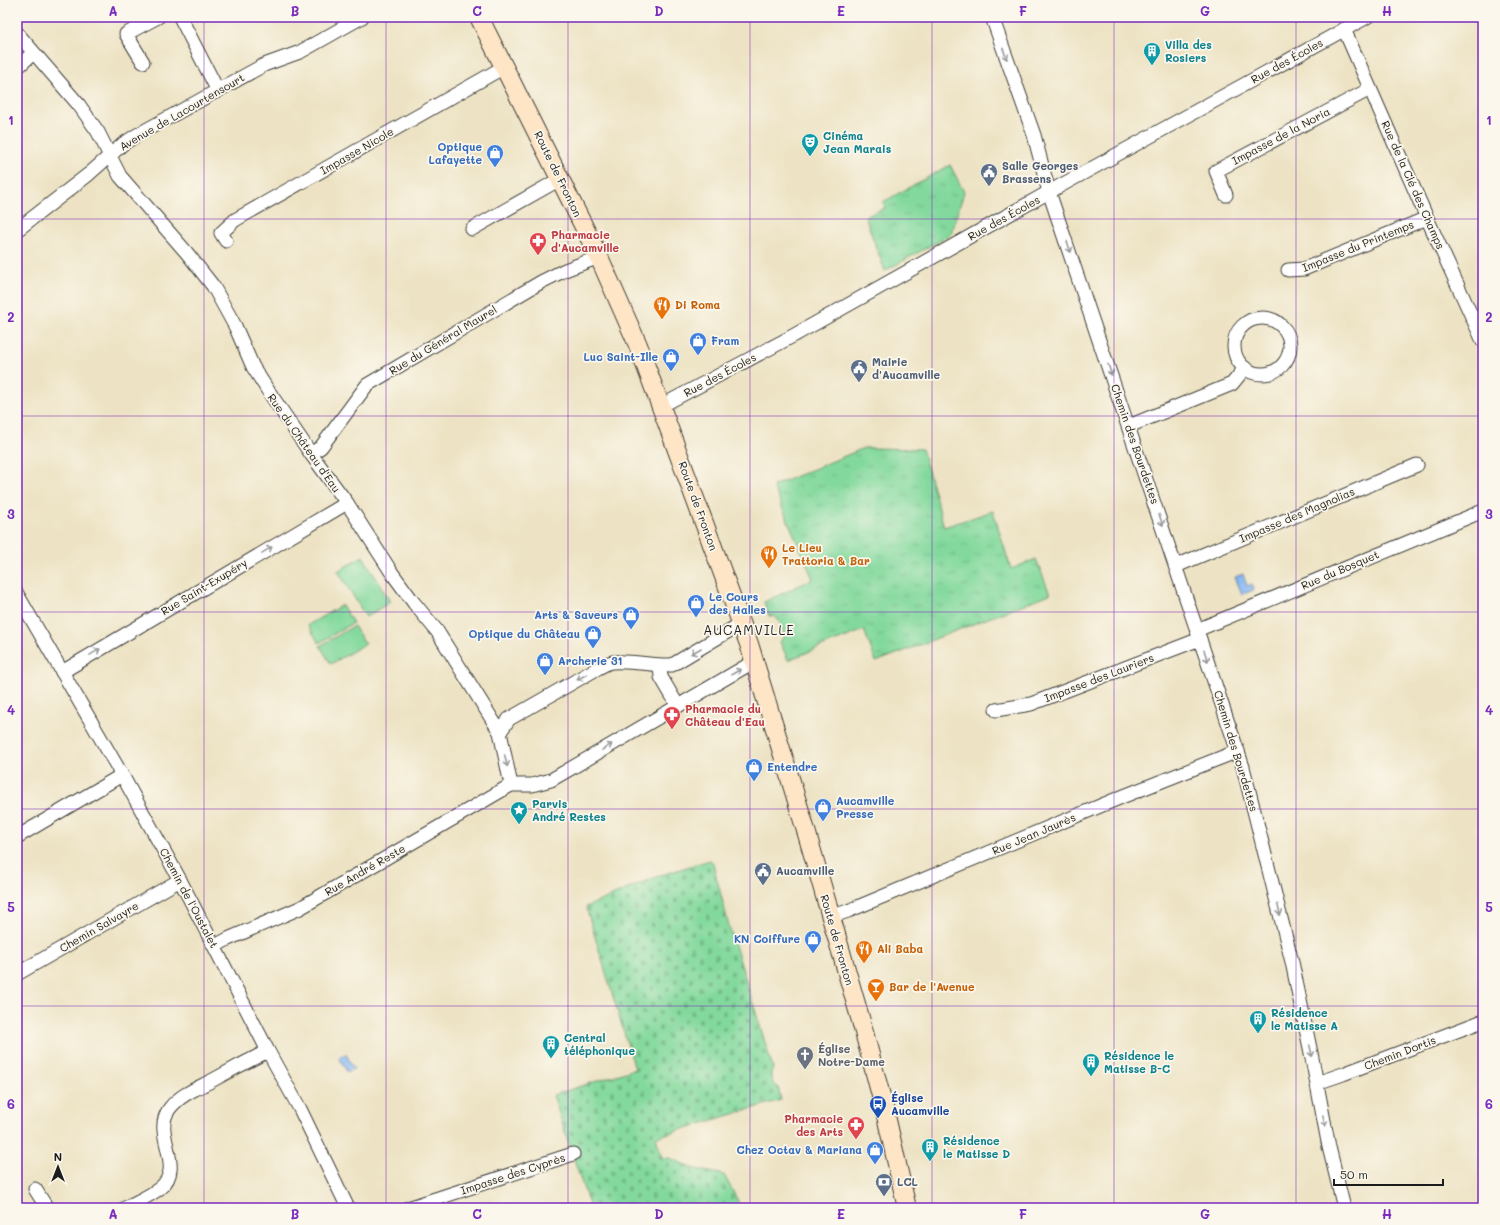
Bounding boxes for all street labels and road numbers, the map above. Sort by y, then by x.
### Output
street label: Rue des Écoles [1248,35,1325,87]
street label: Avenue de Lacourtensourt [116,69,247,154]
street label: Impasse de la Noria [1229,103,1333,168]
street label: Rue de la Clé des Champs [1378,118,1449,251]
street label: Impasse Nicole [317,123,396,178]
street label: Route de Fronton [531,128,586,219]
street label: Rue des Écoles [965,192,1042,244]
street label: Impasse du Printemps [1300,216,1416,275]
street label: Rue du Général Maurel [386,301,499,378]
street label: Rue des Écoles [681,349,759,400]
street label: Chemin des Bourdettes [1108,382,1163,506]
street label: Rue du Château d'Eau [265,390,344,495]
street label: Route de Fronton [675,459,722,552]
street label: Impasse des Magnolias [1237,483,1357,546]
street label: Rue du Bosquet [1299,546,1381,593]
street label: Rue Saint-Exupéry [158,555,250,618]
street label: Impasse des Lauriers [1042,650,1156,705]
street label: Chemin des Bourdettes [1211,689,1262,813]
street label: Rue Jean Jaurès [990,809,1078,858]
street label: Rue André Reste [322,840,408,899]
street label: Chemin de l'Oustalet [157,845,222,951]
street label: Route de Fronton [817,893,858,987]
street label: Chemin Salvayre [56,898,141,955]
street label: Chemin Dortis [1362,1032,1438,1073]
street label: Impasse des Cyprès [459,1150,567,1198]

